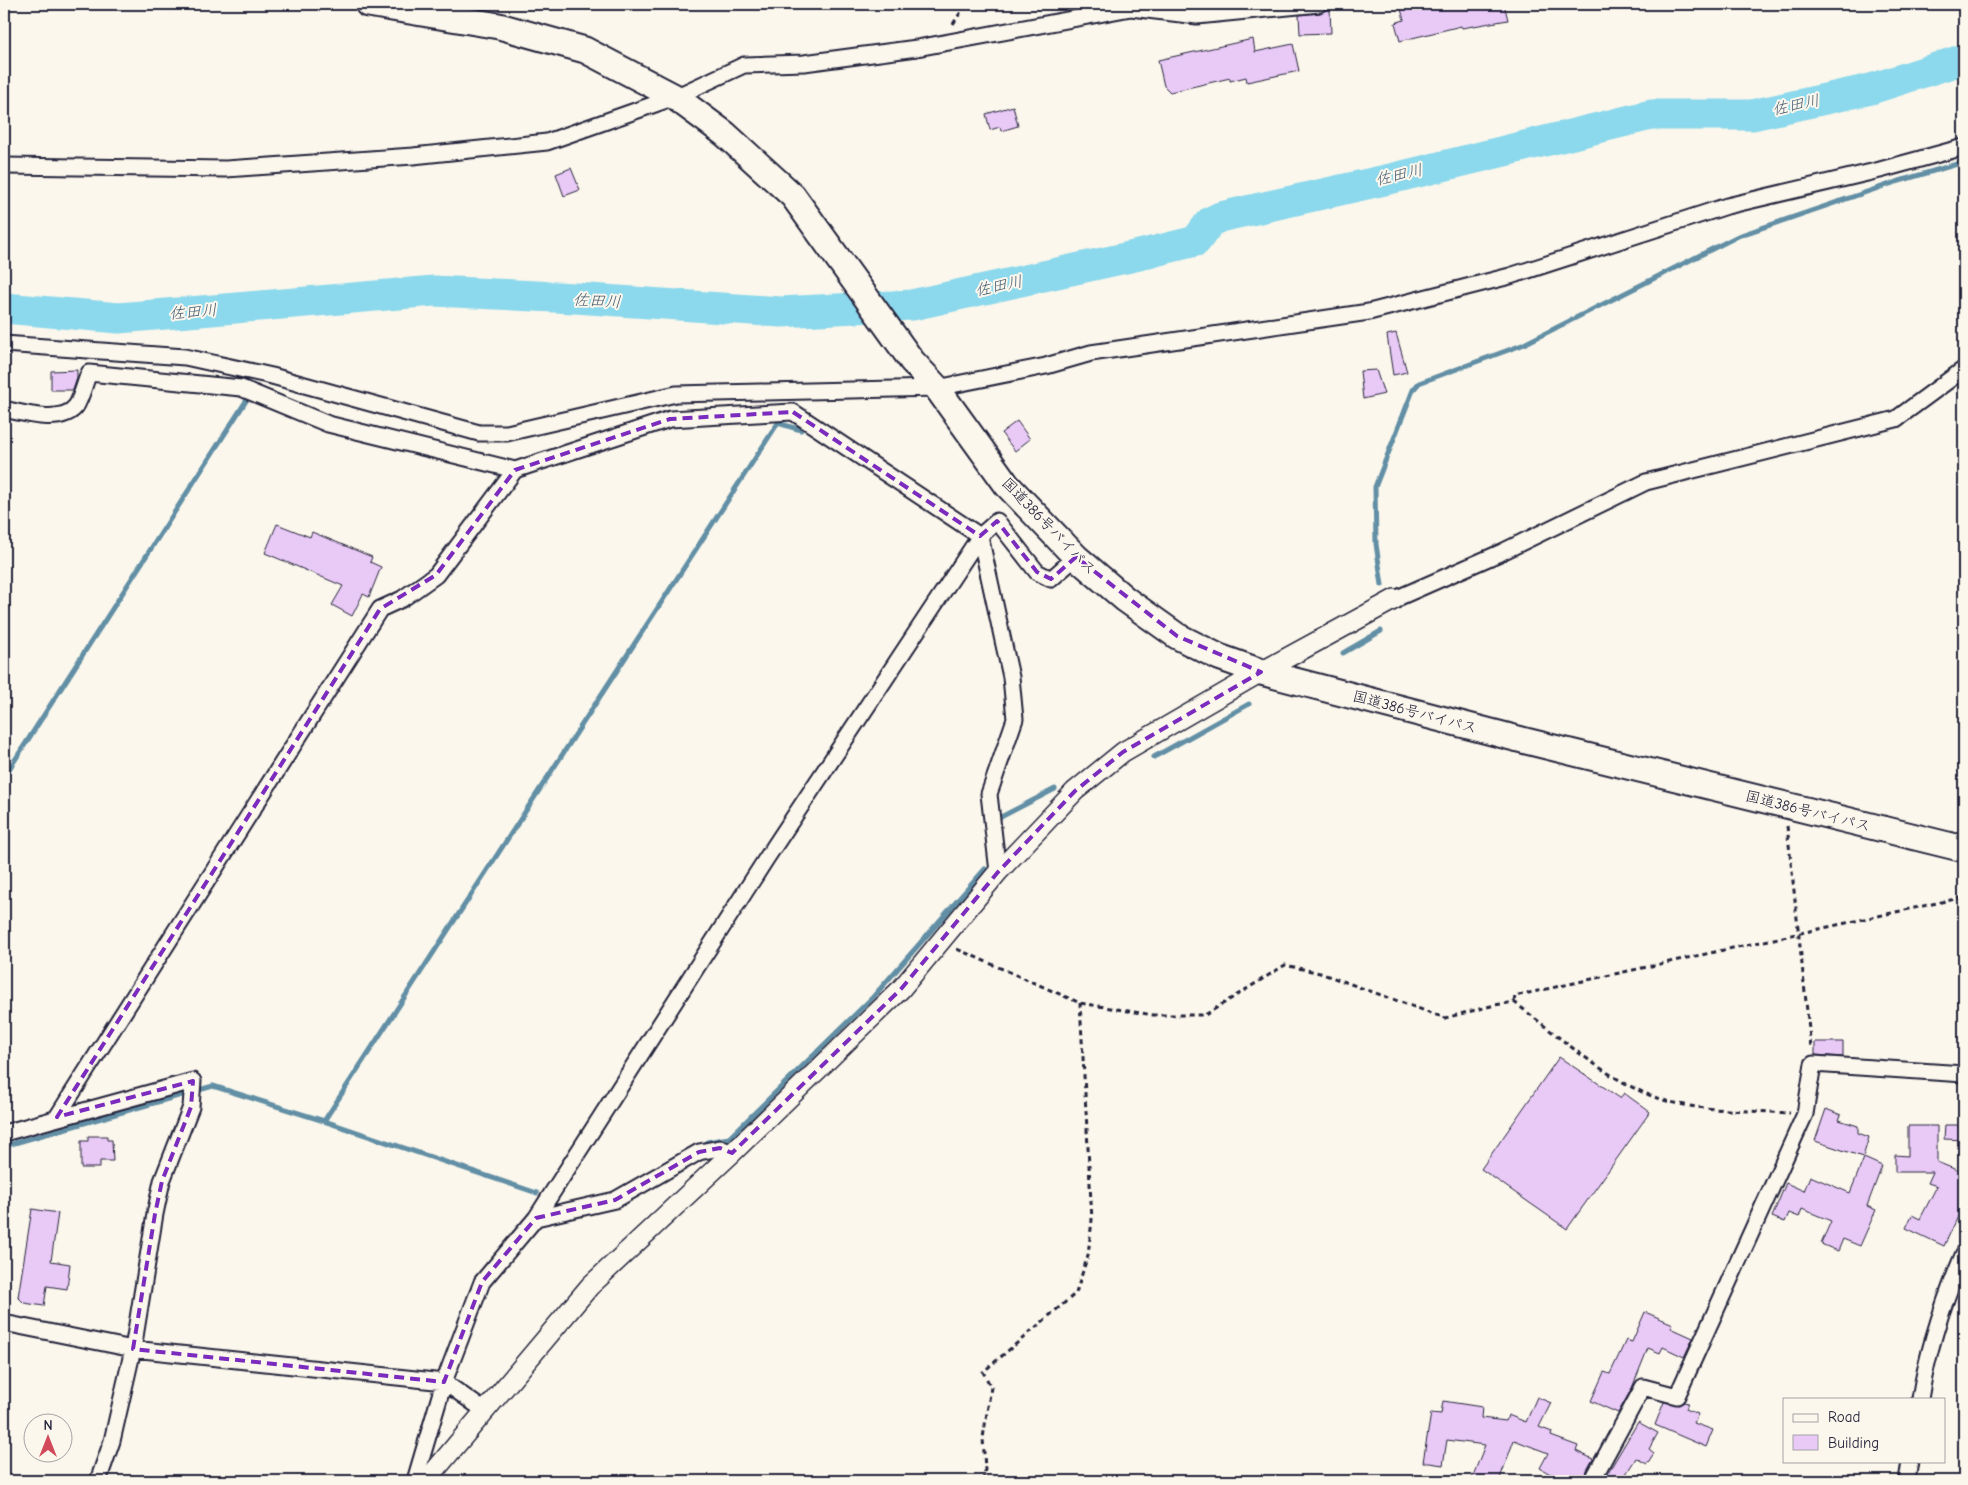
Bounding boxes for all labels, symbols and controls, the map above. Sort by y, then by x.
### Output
water label: 佐田川 [1771,91,1821,119]
water label: 佐田川 [1374,161,1424,189]
water label: 佐田川 [974,272,1024,300]
water label: 佐田川 [573,291,621,311]
water label: 佐田川 [168,301,218,323]
street label: 国道386号バイパス [998,474,1100,578]
street label: 国道386号バイパス [1351,687,1479,737]
street label: 国道386号バイパス [1744,787,1872,835]
legend [1783,1398,1946,1462]
text: Road [1828,1408,1860,1426]
north arrow [22,1412,72,1462]
text: N [43,1417,53,1434]
text: Building [1828,1434,1879,1452]

